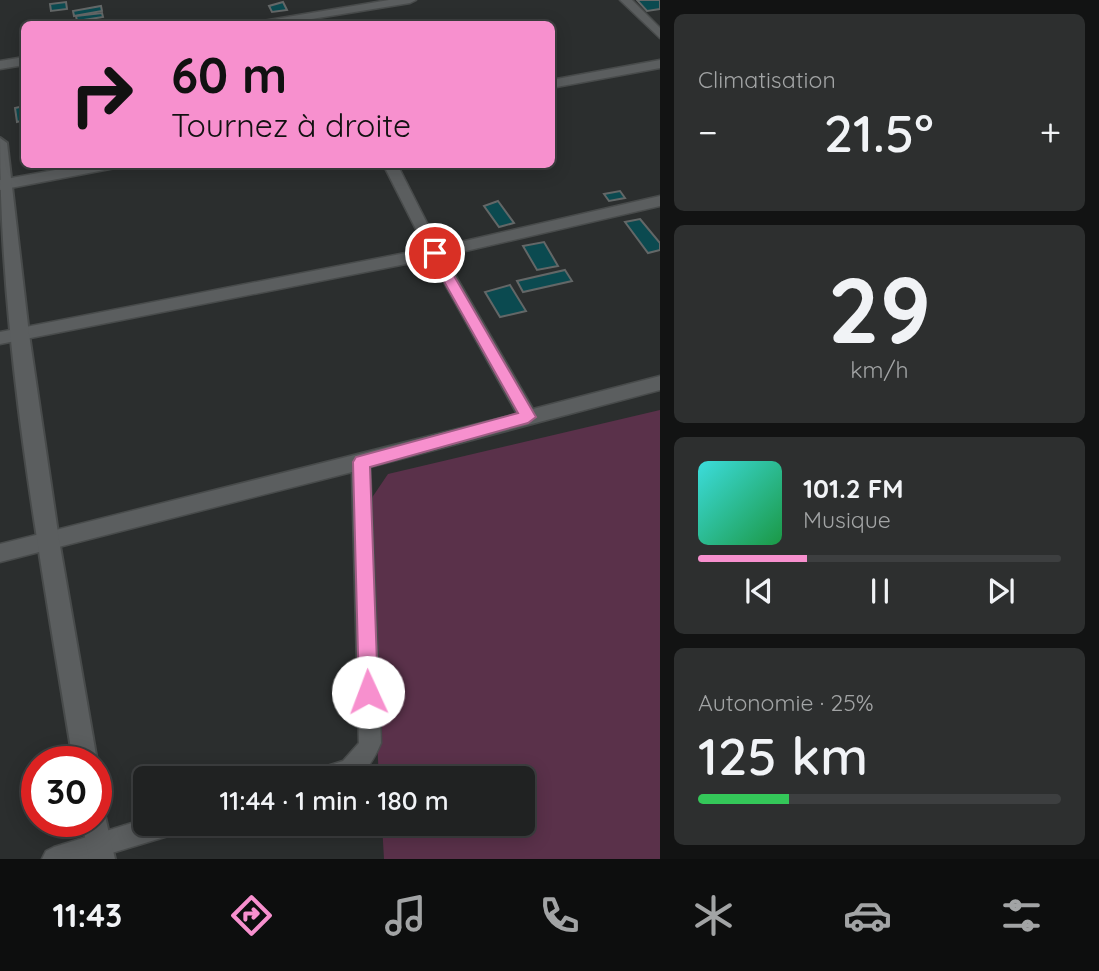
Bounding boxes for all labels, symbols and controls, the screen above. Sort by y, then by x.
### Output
text: 60 m [171,44,287,105]
icon: right [56,49,147,140]
text: Climatisation [698,65,836,94]
text: 21.5° [824,100,934,165]
text: Tournez à droite [171,105,411,145]
text: − [698,108,718,156]
text: + [1040,108,1061,156]
pin [405,223,465,283]
icon: arrive [416,234,454,272]
text: 29 [828,252,931,366]
text: km/h [850,355,909,384]
text: 101.2 FM [803,472,904,505]
text: Musique [803,505,891,534]
icon: previous [740,572,778,610]
icon: pause [861,572,899,610]
icon: next [982,572,1020,610]
position arrow [331,655,405,729]
text: Autonomie · 25% [698,688,874,717]
text: 125 km [698,723,868,788]
speed limit sign: 30 [21,746,112,837]
text: 11:44 · 1 min · 180 m [219,784,449,817]
icon: directions [227,891,276,940]
icon: music [381,891,430,940]
icon: phone [535,891,584,940]
icon: climate [689,891,738,940]
icon: car [843,891,892,940]
icon: filters [997,891,1046,940]
text: 11:43 [53,895,122,935]

